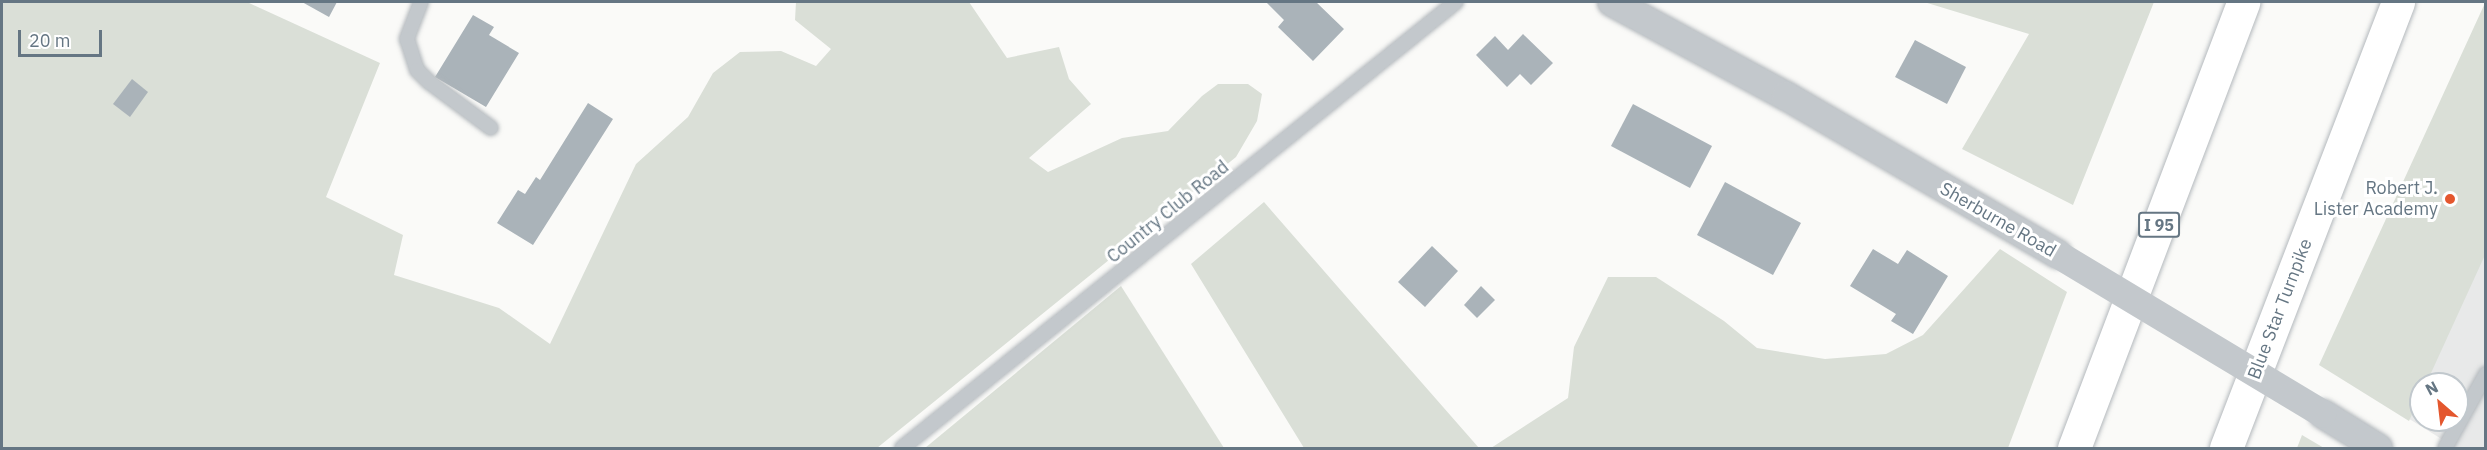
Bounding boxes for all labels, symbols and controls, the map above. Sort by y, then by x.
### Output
scale bar [21,18,105,56]
text: 20 m [29,29,71,52]
street label: Country Club Road [1103,156,1233,268]
street label: Sherburne Road [1936,178,2060,262]
place label: Robert J. Lister Academy [2314,178,2438,220]
marker: Robert J. Lister Academy [2443,192,2457,206]
road number: I 95 [2138,212,2180,238]
street label: Blue Star Turnpike [2243,236,2317,382]
north arrow [2409,372,2469,432]
text: N [2422,376,2441,399]

